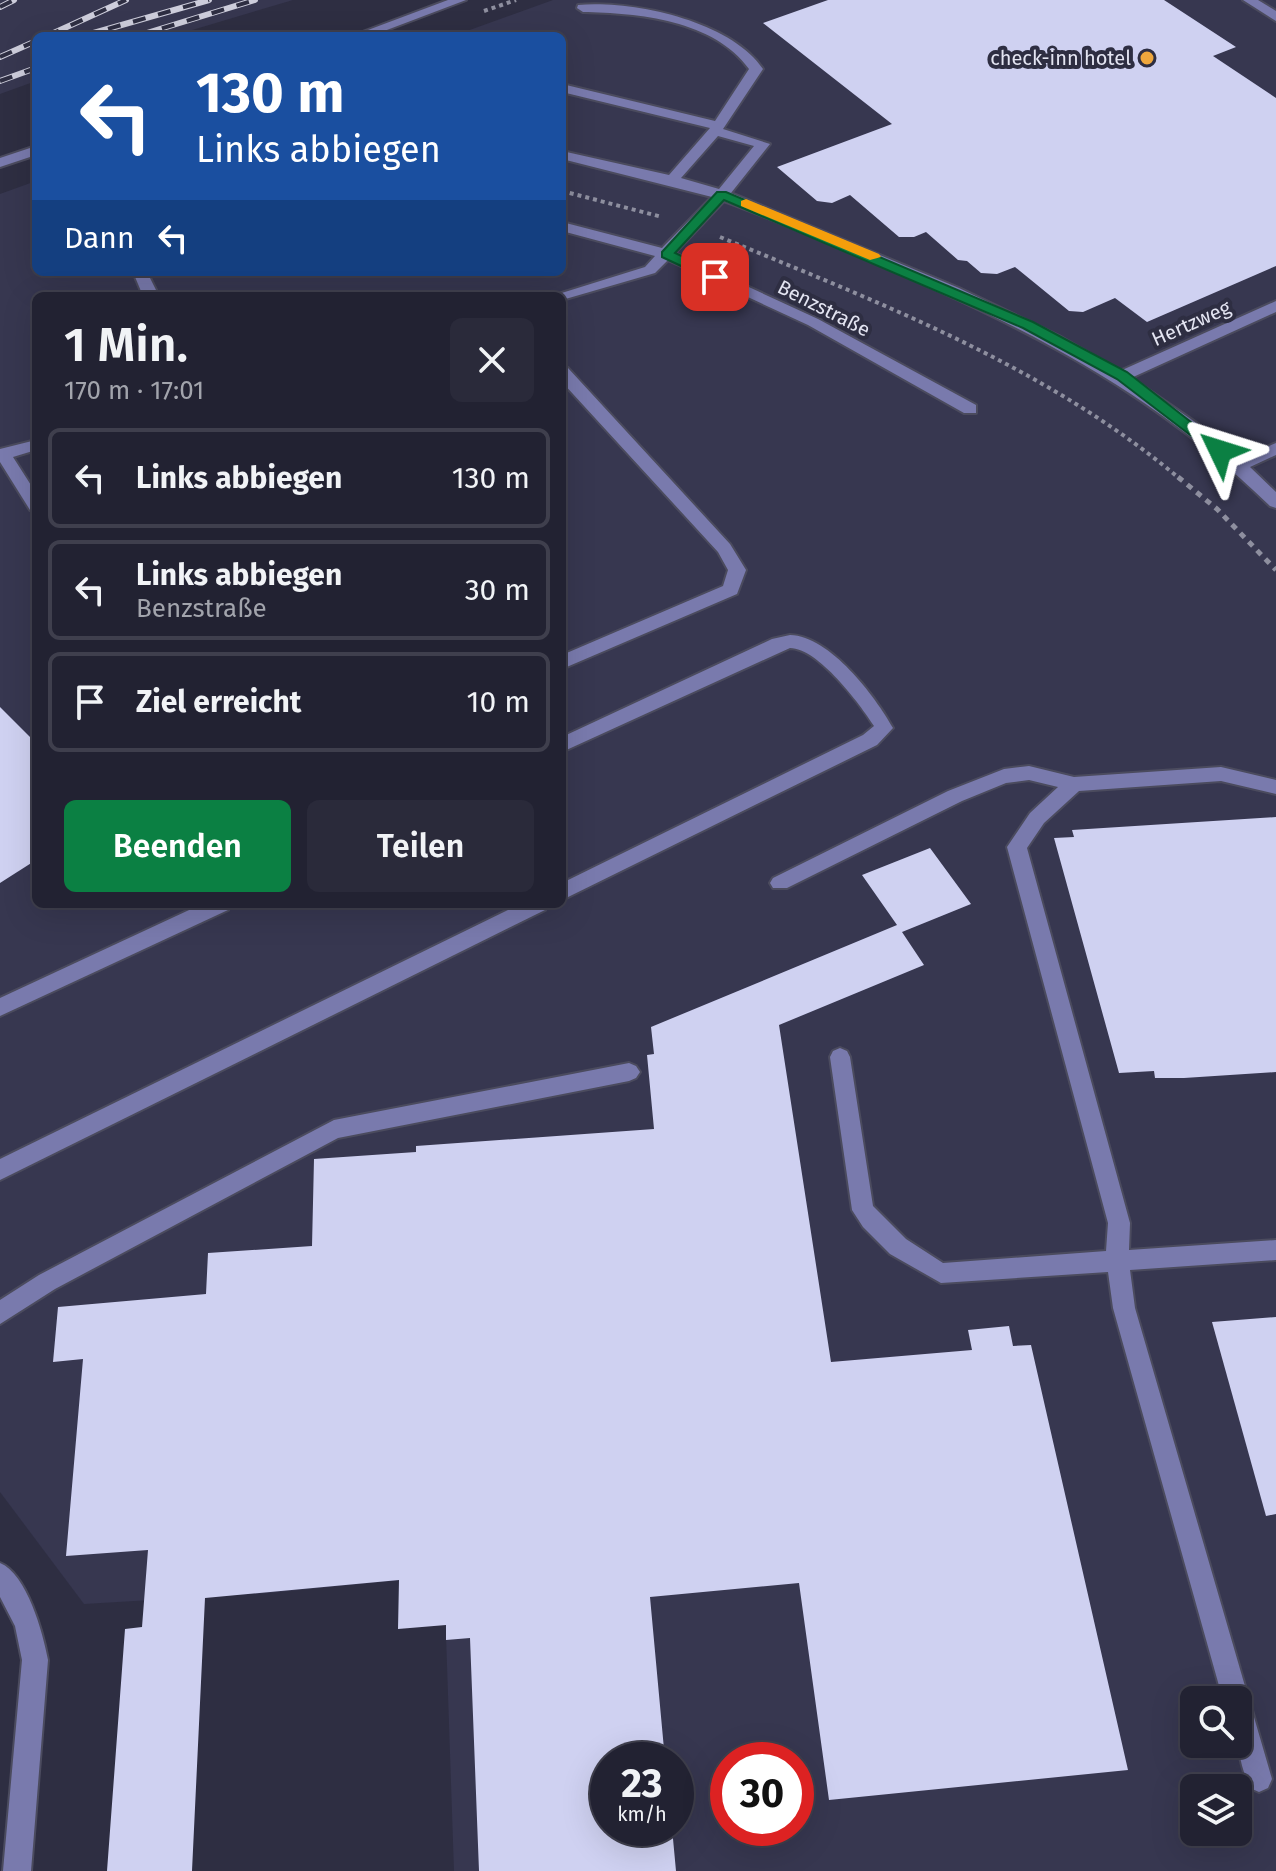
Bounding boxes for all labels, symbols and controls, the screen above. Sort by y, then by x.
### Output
place label: check-inn hotel [990,46,1131,70]
marker: check-inn hotel [1138,49,1156,67]
text: 130 m [196,60,344,127]
icon: left [64,64,168,168]
text: Links abbiegen [196,128,441,172]
icon: left [151,216,195,260]
text: Dann [64,220,135,256]
pin [681,243,749,311]
icon: arrive [693,255,737,299]
street label: Benzstraße [774,274,874,342]
street label: Hertzweg [1148,295,1235,351]
text: 1 Min. [64,316,188,374]
button: close [450,318,534,402]
text: 170 m · 17:01 [64,375,204,406]
position arrow [1178,409,1262,493]
icon: left [68,456,112,500]
text: Links abbiegen [136,460,342,496]
text: 130 m [452,460,530,496]
text: Links abbiegen [136,557,342,593]
icon: left [68,568,112,612]
text: 30 m [465,572,530,608]
text: Benzstraße [136,593,267,624]
icon: arrive [68,680,112,724]
text: Ziel erreicht [136,684,301,720]
text: 10 m [467,684,530,720]
button: Beenden [64,800,291,892]
button: Teilen [307,800,534,892]
map controls [1180,1686,1252,1846]
button: search [1180,1686,1252,1758]
speed limit sign: 30 [710,1742,814,1846]
text: 23 [621,1760,663,1808]
button: layers [1180,1774,1252,1846]
text: km/h [617,1802,667,1826]

